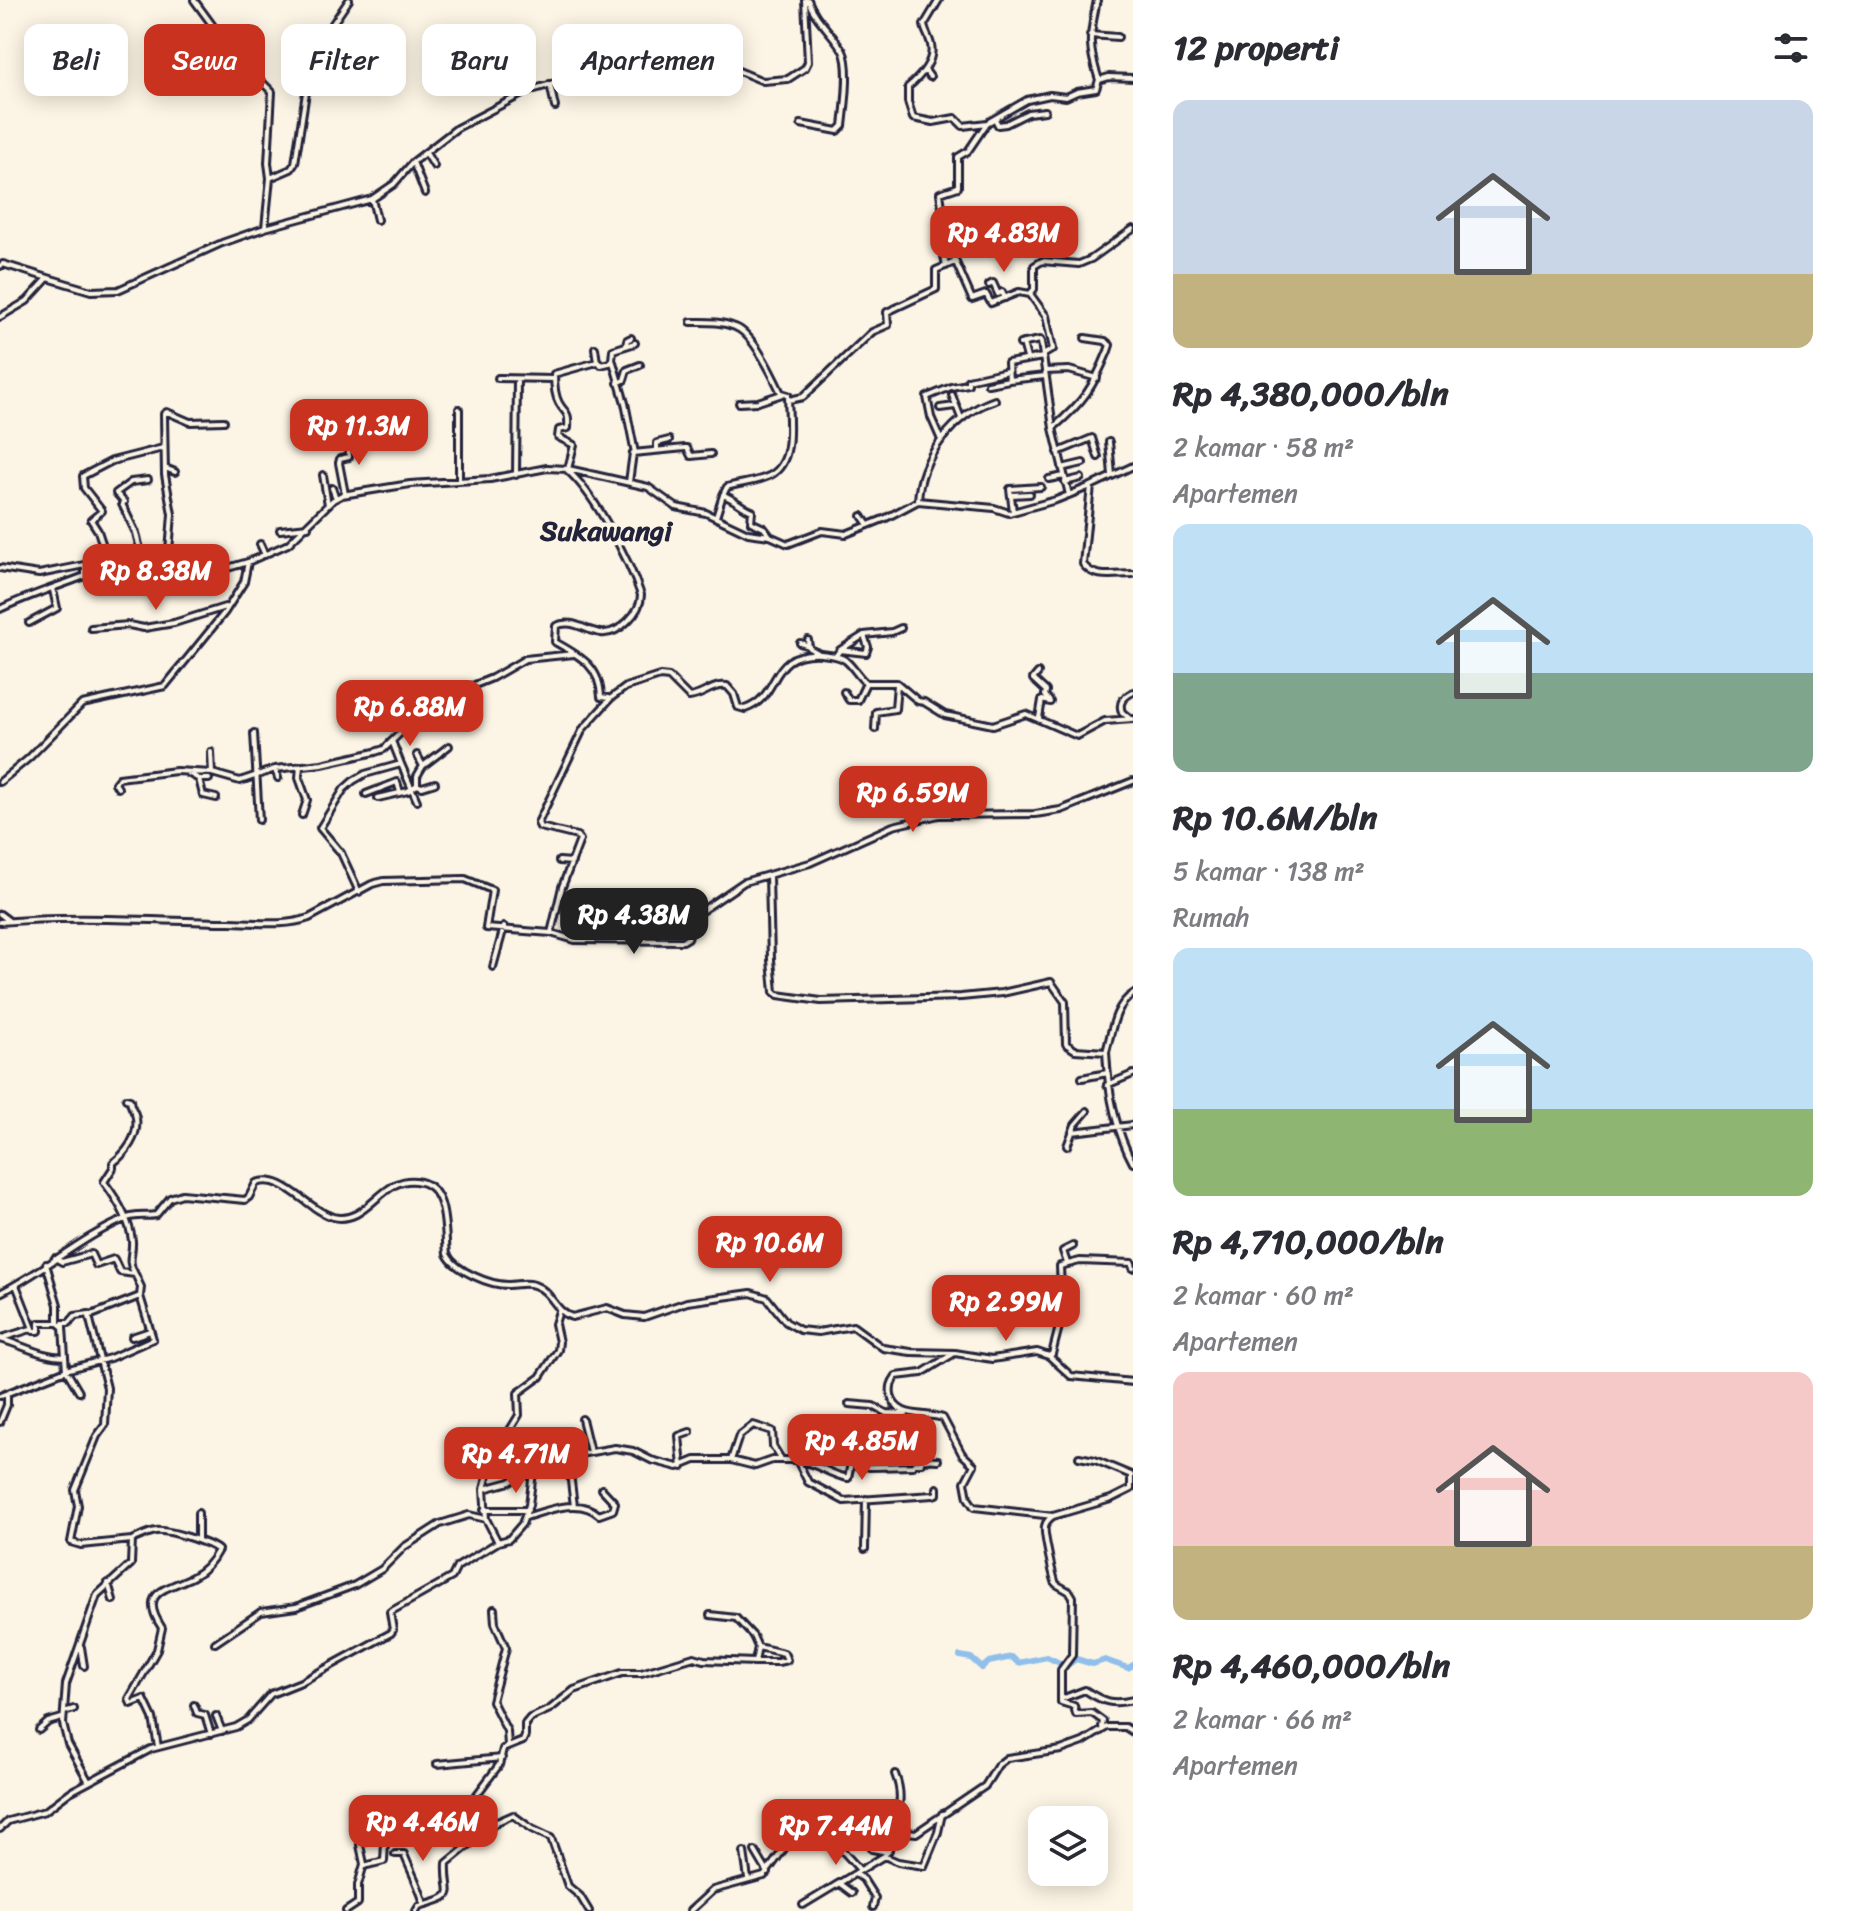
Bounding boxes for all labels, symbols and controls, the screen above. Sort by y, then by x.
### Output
text: 12 properti [1173,18,1339,78]
chip: Beli [24,24,128,96]
chip: Sewa [144,24,265,96]
chip: Filter [281,24,406,96]
chip: Baru [422,24,536,96]
chip: Apartemen [552,24,743,96]
icon: filters [1769,26,1813,70]
icon: home [1421,152,1565,296]
pin: Rp 4.83M [921,206,1087,274]
text: Rp 4.83M [948,209,1060,255]
text: Rp 4,380,000/bln [1173,364,1449,424]
pin: Rp 11.3M [276,399,442,467]
text: Rp 11.3M [308,402,410,448]
text: 2 kamar · 58 m² [1173,424,1354,470]
text: Apartemen [1173,470,1298,516]
district label: Sukawangi [539,506,673,555]
pin: Rp 8.38M [73,544,239,612]
text: Rp 8.38M [101,547,211,593]
icon: home [1421,576,1565,720]
pin: Rp 6.88M [327,680,493,748]
text: Rp 6.88M [354,683,466,729]
pin: Rp 6.59M [830,766,996,834]
text: Rp 6.59M [857,769,969,815]
text: Rp 10.6M/bln [1173,788,1378,848]
text: 5 kamar · 138 m² [1173,848,1365,894]
pin: Rp 4.38M [551,888,717,956]
text: Rp 4.38M [578,891,690,937]
text: Rumah [1173,894,1249,940]
icon: home [1421,1000,1565,1144]
text: Rp 4,710,000/bln [1173,1212,1444,1272]
pin: Rp 10.6M [687,1216,853,1284]
text: Rp 10.6M [716,1219,824,1265]
text: 2 kamar · 60 m² [1173,1272,1354,1318]
pin: Rp 2.99M [923,1275,1089,1343]
text: Rp 2.99M [950,1278,1062,1324]
text: Apartemen [1173,1318,1298,1364]
pin: Rp 4.85M [779,1414,945,1482]
text: Rp 4.85M [805,1417,919,1463]
icon: home [1421,1424,1565,1568]
pin: Rp 4.71M [433,1427,599,1495]
text: Rp 4.71M [462,1430,570,1476]
text: Rp 4,460,000/bln [1173,1636,1450,1696]
text: 2 kamar · 66 m² [1173,1696,1352,1742]
text: Apartemen [1173,1742,1298,1788]
pin: Rp 4.46M [340,1795,506,1863]
text: Rp 4.46M [367,1798,479,1844]
pin: Rp 7.44M [753,1799,919,1867]
text: Rp 7.44M [780,1802,892,1848]
map controls [1028,1806,1108,1886]
button: layers [1028,1806,1108,1886]

